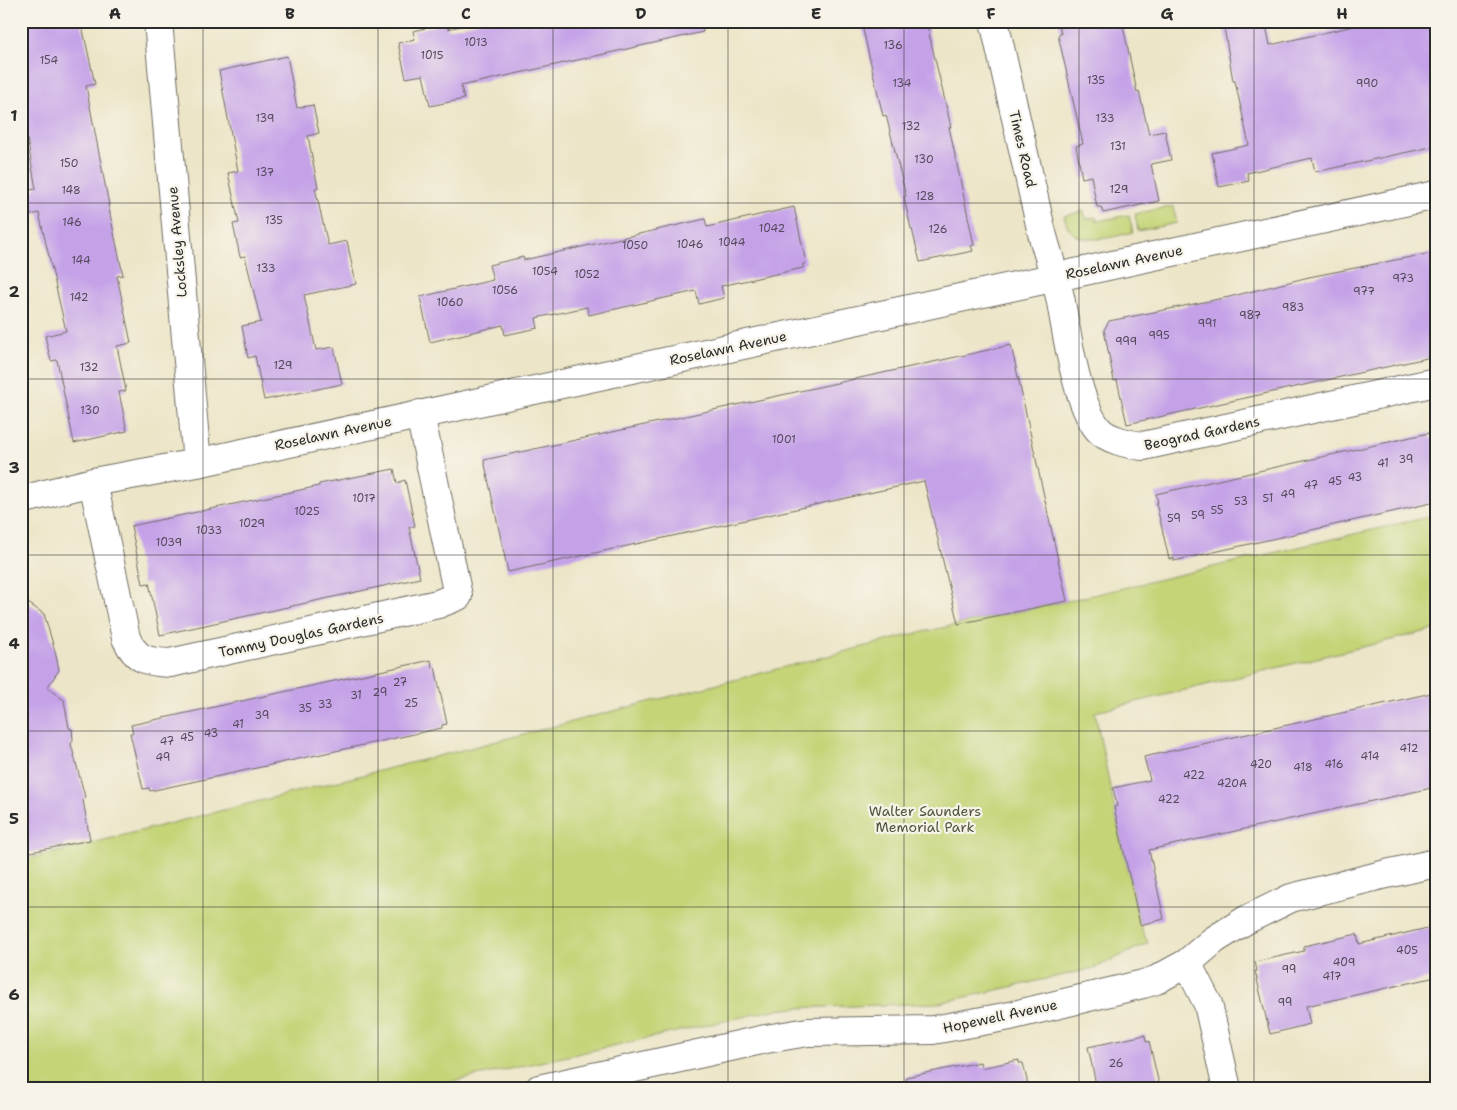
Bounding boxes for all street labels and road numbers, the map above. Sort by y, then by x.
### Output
street label: Times Road [1005,109,1041,190]
street label: Locksley Avenue [163,186,191,298]
street label: Roselawn Avenue [1064,241,1184,283]
street label: Roselawn Avenue [668,327,788,369]
street label: Roselawn Avenue [273,412,393,454]
street label: Beograd Gardens [1143,412,1262,454]
street label: Tommy Douglas Gardens [217,609,385,661]
street label: Hopewell Avenue [941,995,1059,1037]

